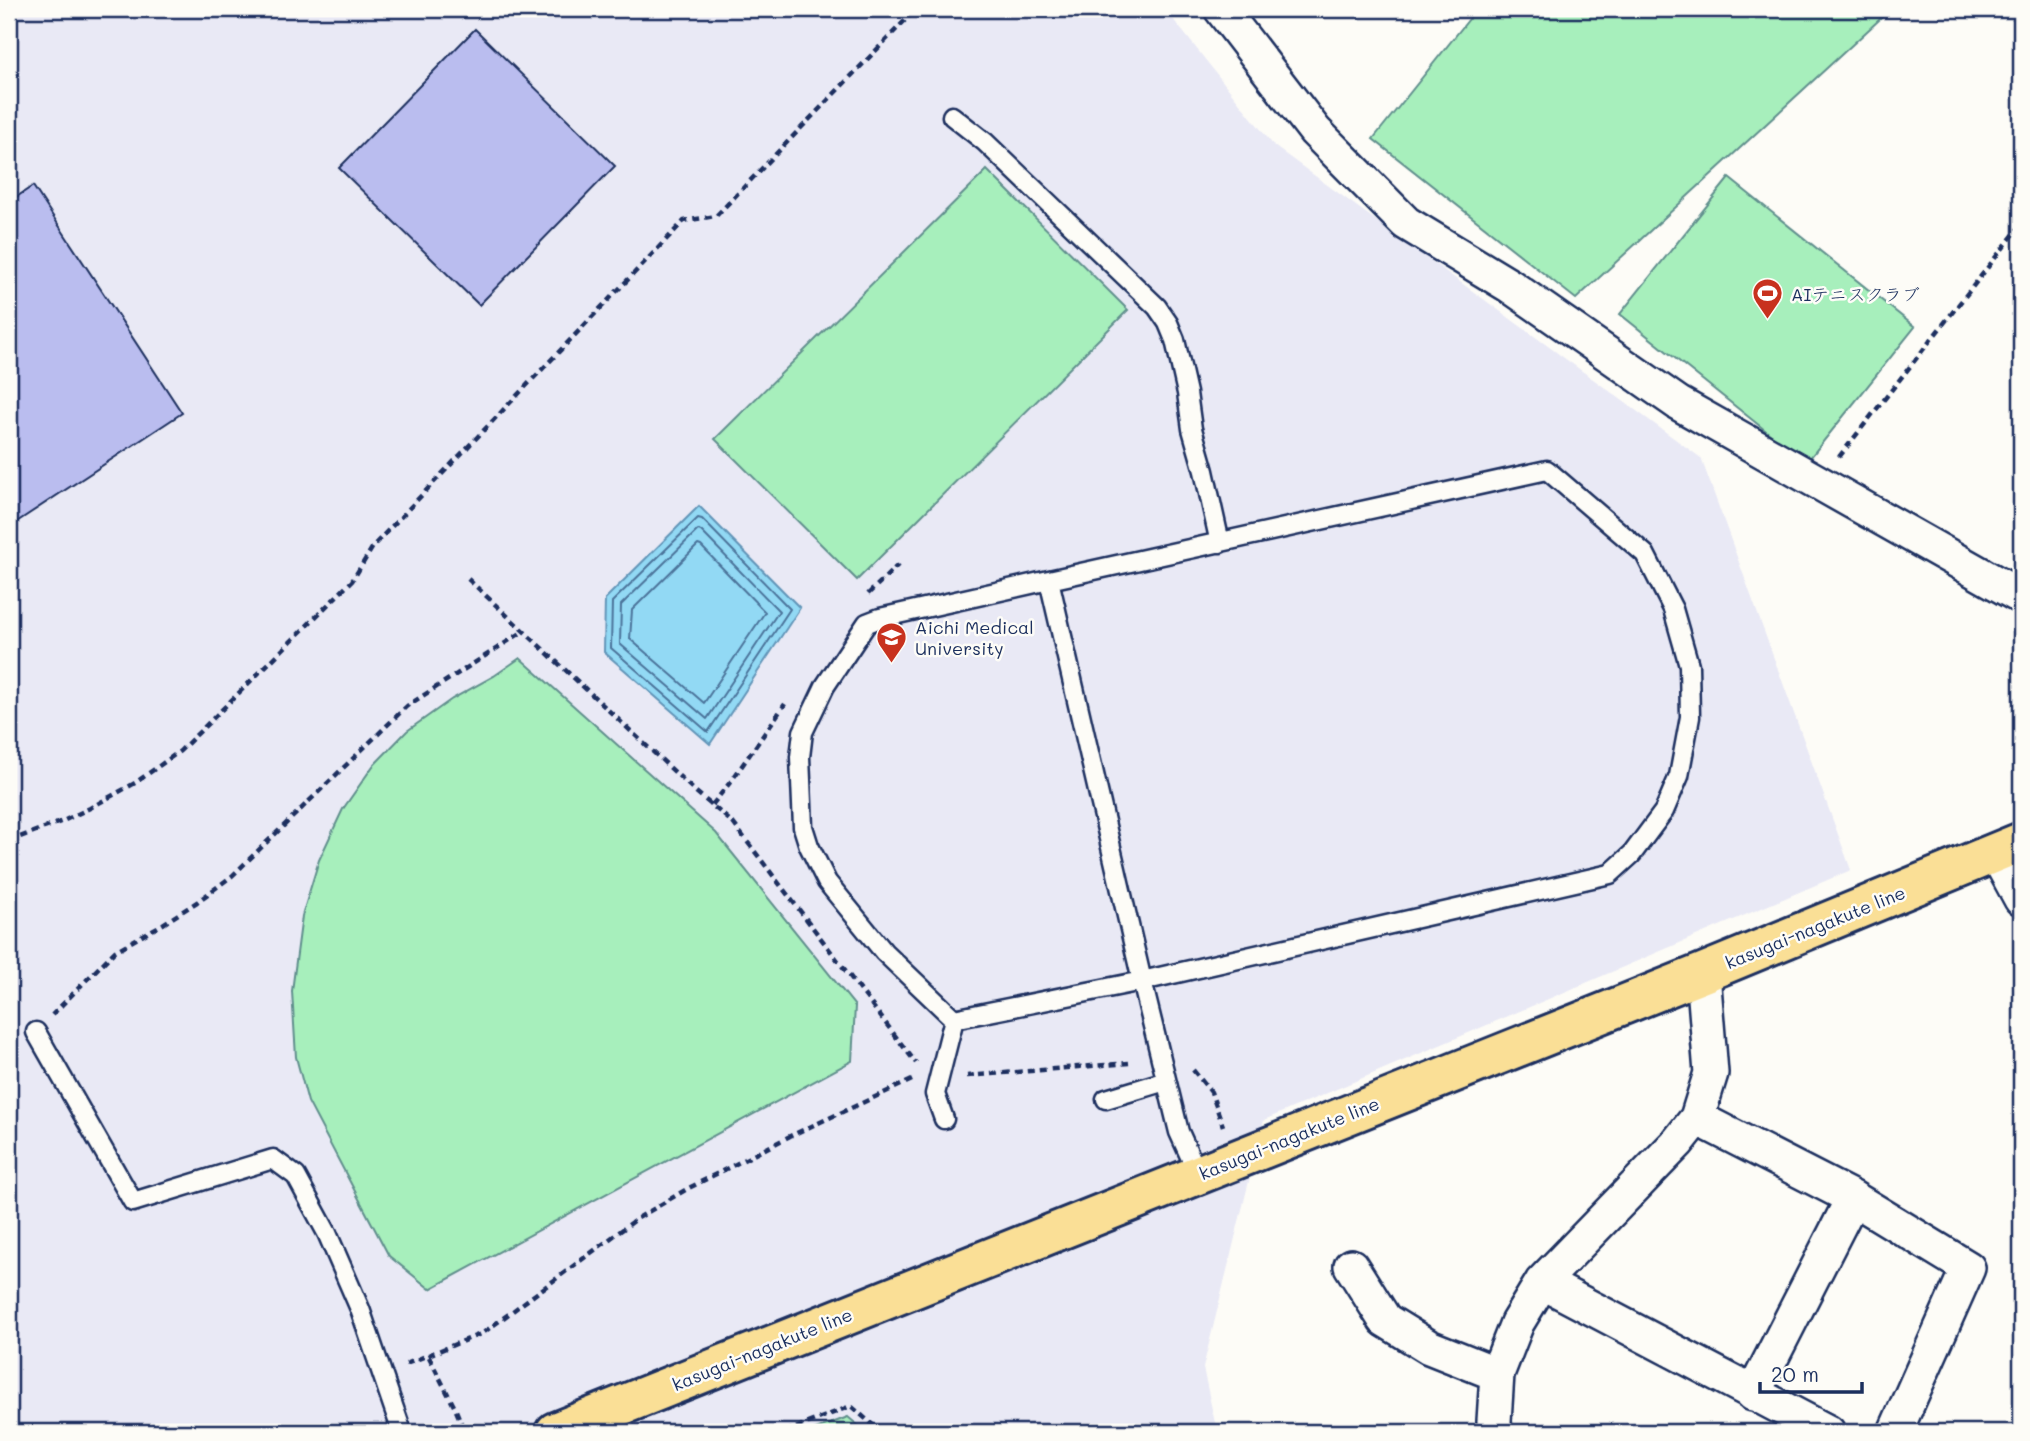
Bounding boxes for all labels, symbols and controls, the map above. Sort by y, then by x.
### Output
sports icon: AIテニスクラブ [1751,277,1785,321]
place label: AIテニスクラブ [1791,282,1920,306]
place label: Aichi Medical University [915,615,1034,660]
school or university icon: Aichi Medical University [875,620,909,664]
street label: kasugai-nagakute line [1721,880,1909,974]
street label: kasugai-nagakute line [1195,1091,1383,1185]
street label: kasugai-nagakute line [668,1302,856,1396]
scale bar [1760,1350,1862,1394]
text: 20 m [1771,1360,1819,1387]

